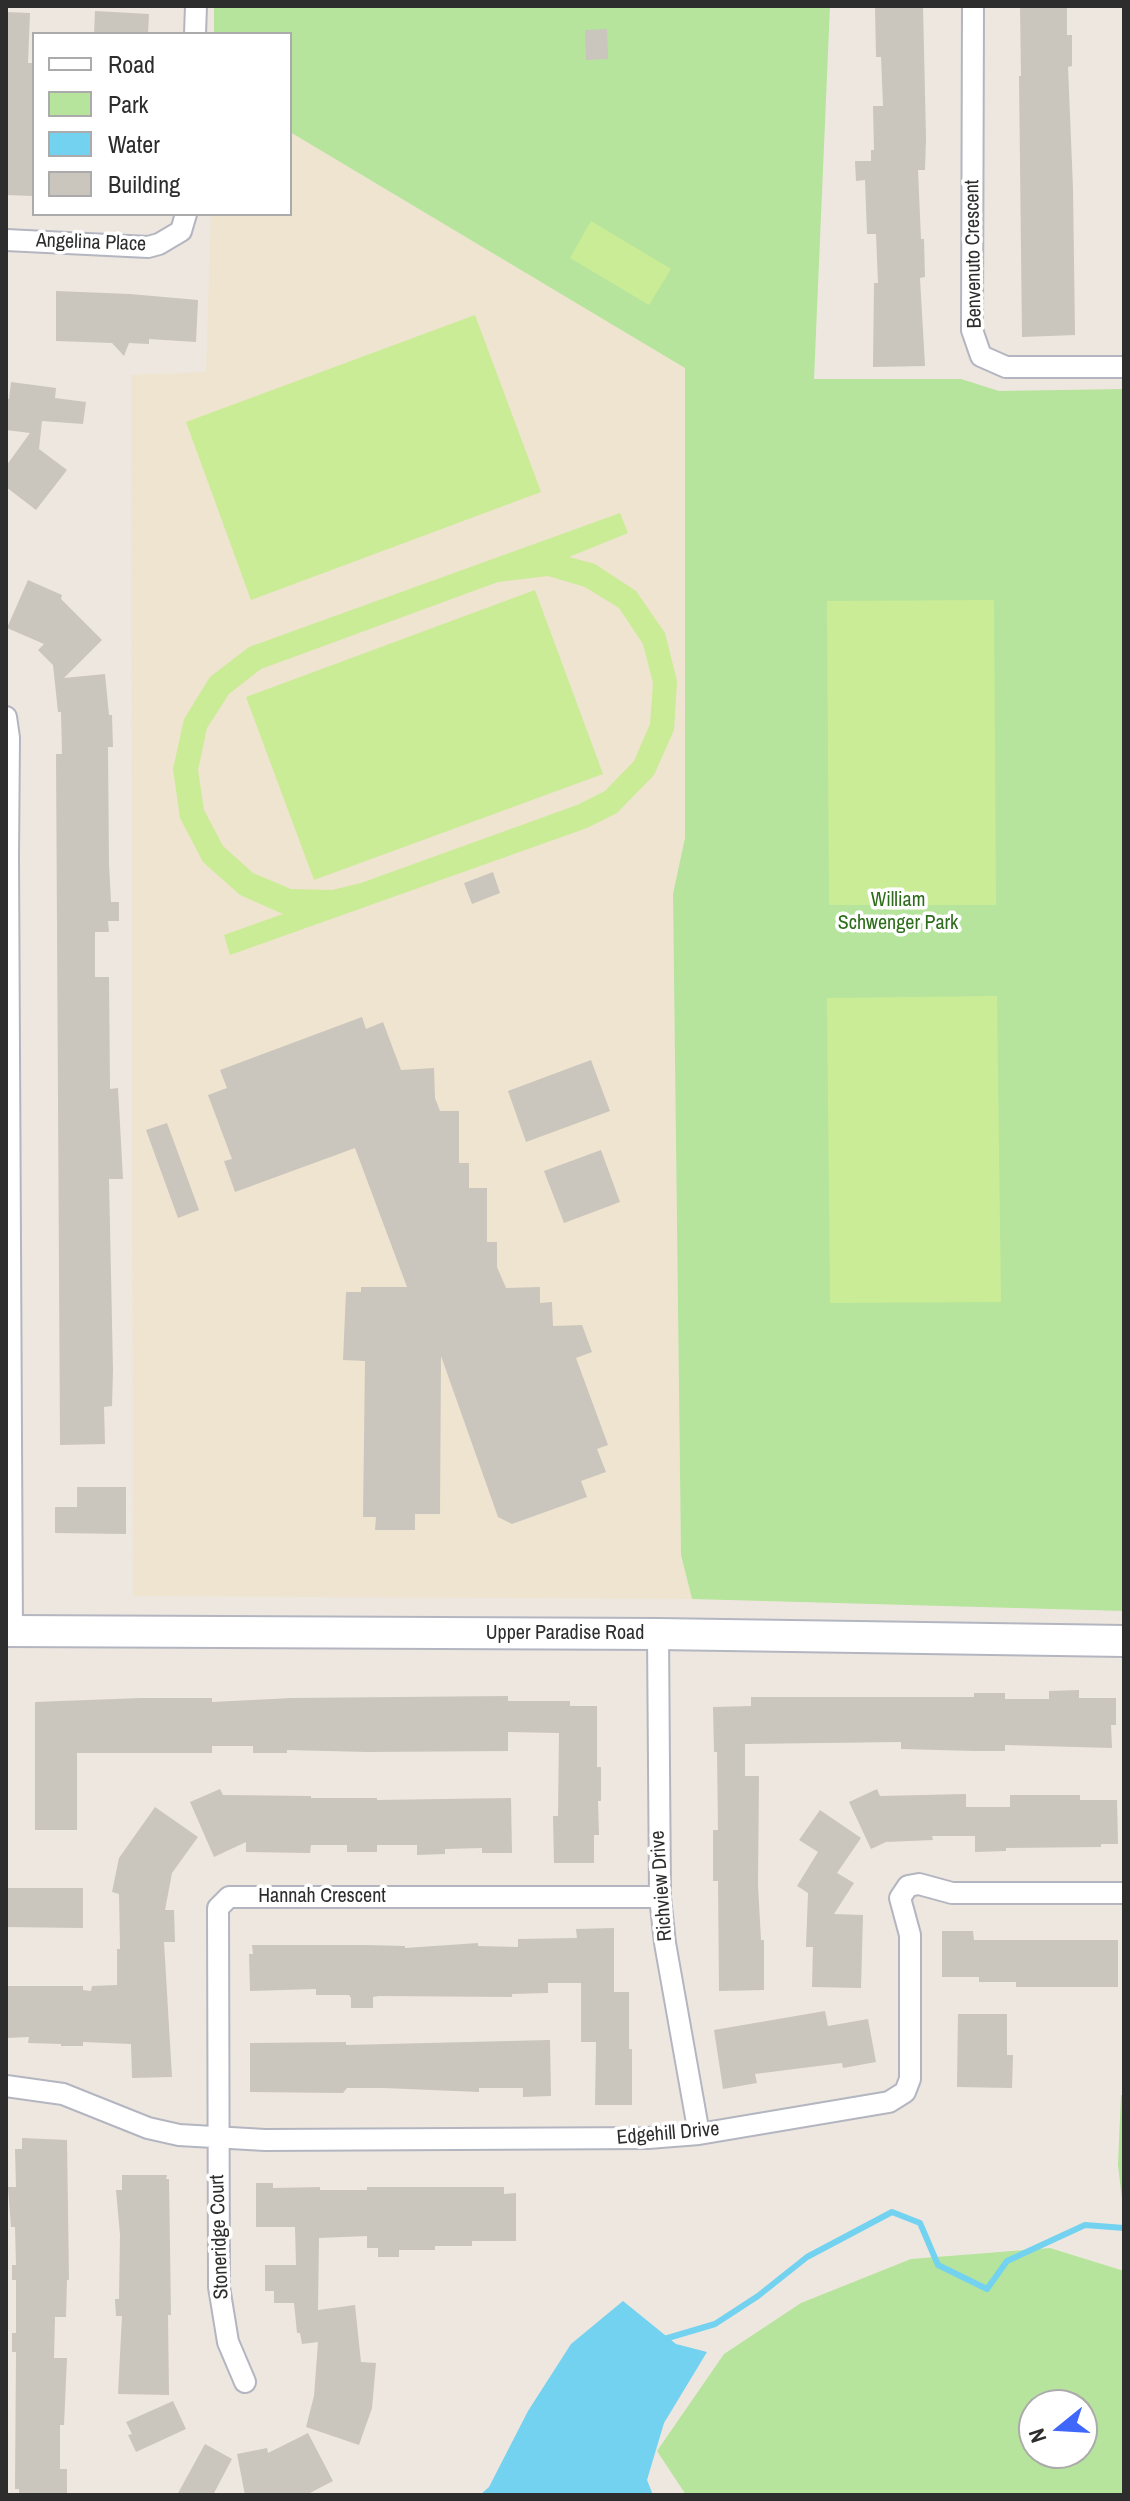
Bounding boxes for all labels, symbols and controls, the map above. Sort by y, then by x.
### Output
legend [32,32,292,216]
text: Road [108,48,155,80]
text: Park [108,88,148,120]
text: Water [108,128,160,160]
text: Building [108,168,180,200]
street label: Benvenuto Crescent [961,180,987,328]
street label: Angelina Place [35,229,147,257]
park label: William Schwenger Park [838,889,958,936]
street label: Upper Paradise Road [486,1622,644,1646]
street label: Richview Drive [646,1830,678,1942]
street label: Hannah Crescent [258,1885,386,1909]
street label: Edgehill Drive [616,2118,720,2150]
street label: Stoneridge Court [206,2174,234,2300]
north arrow [1018,2389,1098,2469]
text: N [1021,2425,1053,2447]

